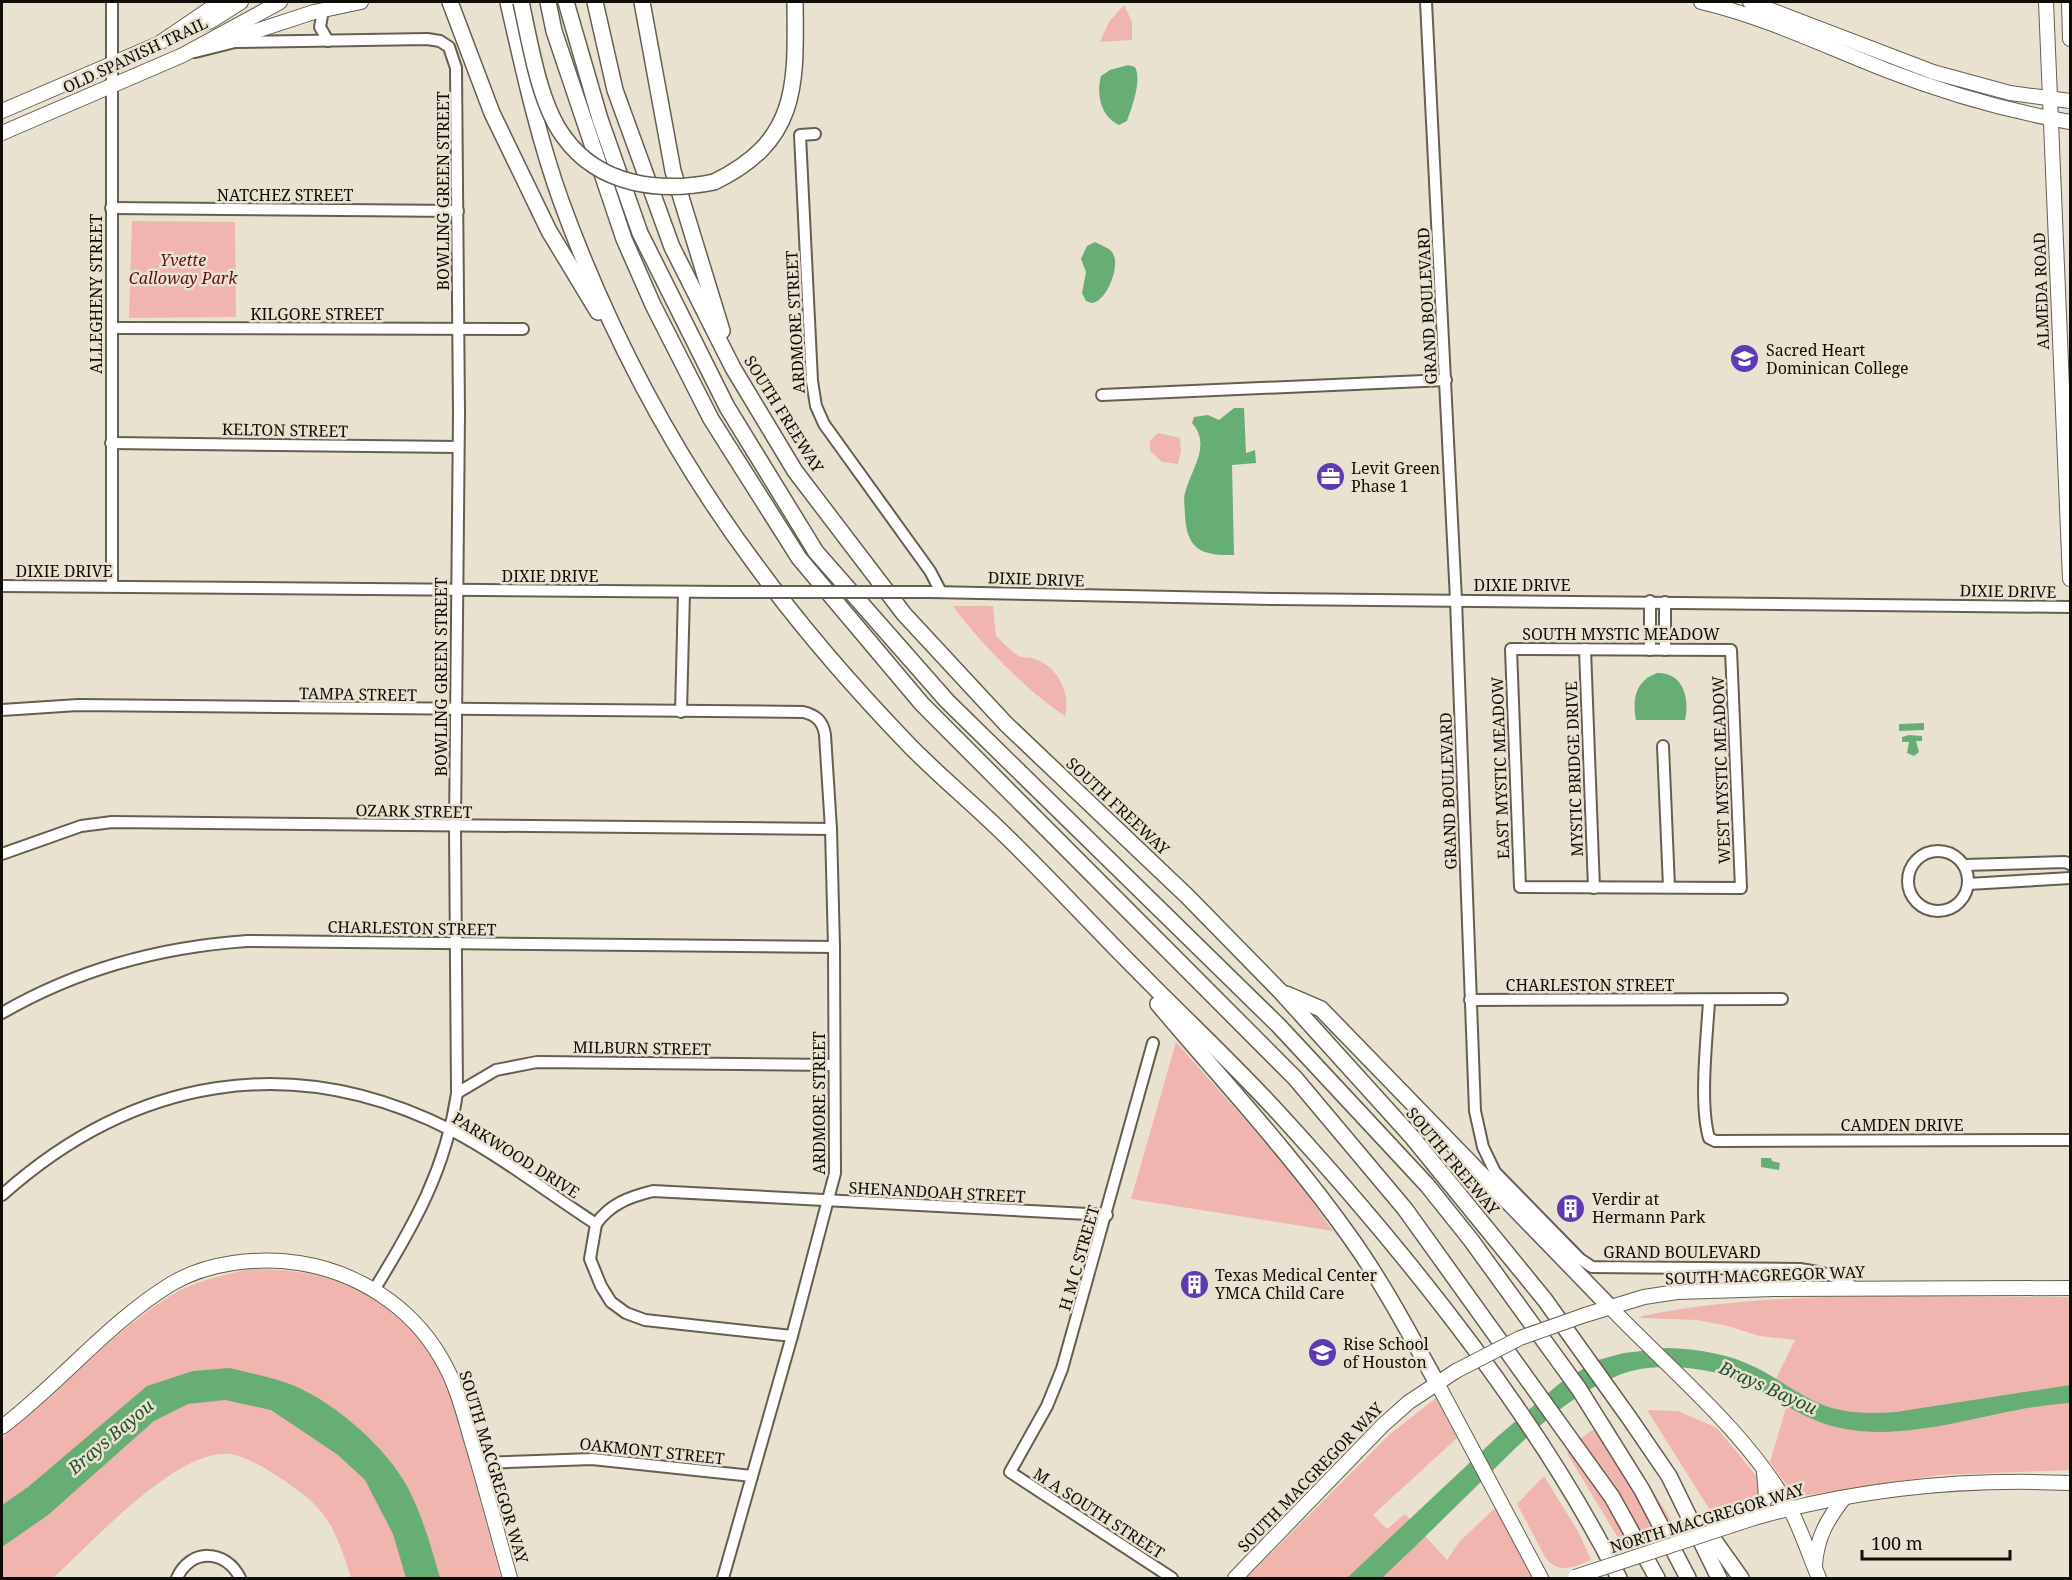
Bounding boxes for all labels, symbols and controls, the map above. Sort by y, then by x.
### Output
street label: OLD SPANISH TRAIL [59,12,211,98]
street label: BOWLING GREEN STREET [432,91,454,291]
street label: NATCHEZ STREET [217,184,353,206]
street label: ALLEGHENY STREET [85,214,107,374]
street label: GRAND BOULEVARD [1412,227,1442,385]
street label: ALMEDA ROAD [2028,232,2054,350]
park label: Yvette Calloway Park [129,249,238,289]
street label: ARDMORE STREET [780,250,810,394]
street label: KILGORE STREET [250,303,384,325]
place label: Sacred Heart Dominican College [1766,339,1909,379]
school or university icon: Sacred Heart Dominican College [1729,343,1761,375]
street label: SOUTH FREEWAY [739,351,829,478]
street label: KELTON STREET [222,418,348,442]
place label: Levit Green Phase 1 [1351,457,1440,497]
office icon: Levit Green Phase 1 [1314,461,1346,493]
street label: DIXIE DRIVE [16,560,112,582]
street label: DIXIE DRIVE [502,565,598,587]
street label: DIXIE DRIVE [987,566,1085,592]
street label: DIXIE DRIVE [1474,574,1570,596]
street label: BOWLING GREEN STREET [430,577,452,777]
street label: DIXIE DRIVE [1959,579,2057,603]
street label: SOUTH MYSTIC MEADOW [1522,623,1720,645]
street label: WEST MYSTIC MEADOW [1707,675,1735,864]
street label: EAST MYSTIC MEADOW [1486,676,1514,860]
street label: MYSTIC BRIDGE DRIVE [1560,681,1588,857]
street label: TAMPA STREET [299,682,417,706]
street label: GRAND BOULEVARD [1434,712,1462,870]
street label: SOUTH FREEWAY [1061,752,1175,860]
street label: OZARK STREET [355,799,473,823]
street label: CHARLESTON STREET [327,916,497,940]
street label: CHARLESTON STREET [1506,974,1675,996]
street label: ARDMORE STREET [808,1031,830,1175]
street label: MILBURN STREET [573,1036,711,1060]
street label: SOUTH FREEWAY [1401,1103,1505,1220]
street label: PARKWOOD DRIVE [448,1107,584,1203]
street label: CAMDEN DRIVE [1841,1114,1963,1136]
street label: SHENANDOAH STREET [848,1176,1026,1208]
place label: Verdir at Hermann Park [1592,1188,1706,1228]
building icon: Verdir at Hermann Park [1555,1192,1587,1224]
street label: H M C STREET [1053,1203,1105,1313]
street label: GRAND BOULEVARD [1603,1241,1761,1263]
street label: SOUTH MACGREGOR WAY [1665,1260,1866,1289]
place label: Texas Medical Center YMCA Child Care [1214,1264,1378,1304]
building icon: Texas Medical Center YMCA Child Care [1178,1268,1210,1300]
place label: Rise School of Houston [1343,1333,1429,1373]
school or university icon: Rise School of Houston [1306,1337,1338,1369]
water label: Brays Bayou [1715,1354,1821,1419]
street label: SOUTH MACGREGOR WAY [454,1368,534,1567]
water label: Brays Bayou [62,1393,158,1480]
street label: SOUTH MACGREGOR WAY [1233,1397,1388,1557]
street label: OAKMONT STREET [578,1432,726,1470]
street label: M A SOUTH STREET [1029,1462,1169,1564]
street label: NORTH MACGREGOR WAY [1607,1478,1808,1558]
scale bar [1862,1523,2010,1561]
text: 100 m [1871,1531,1923,1555]

